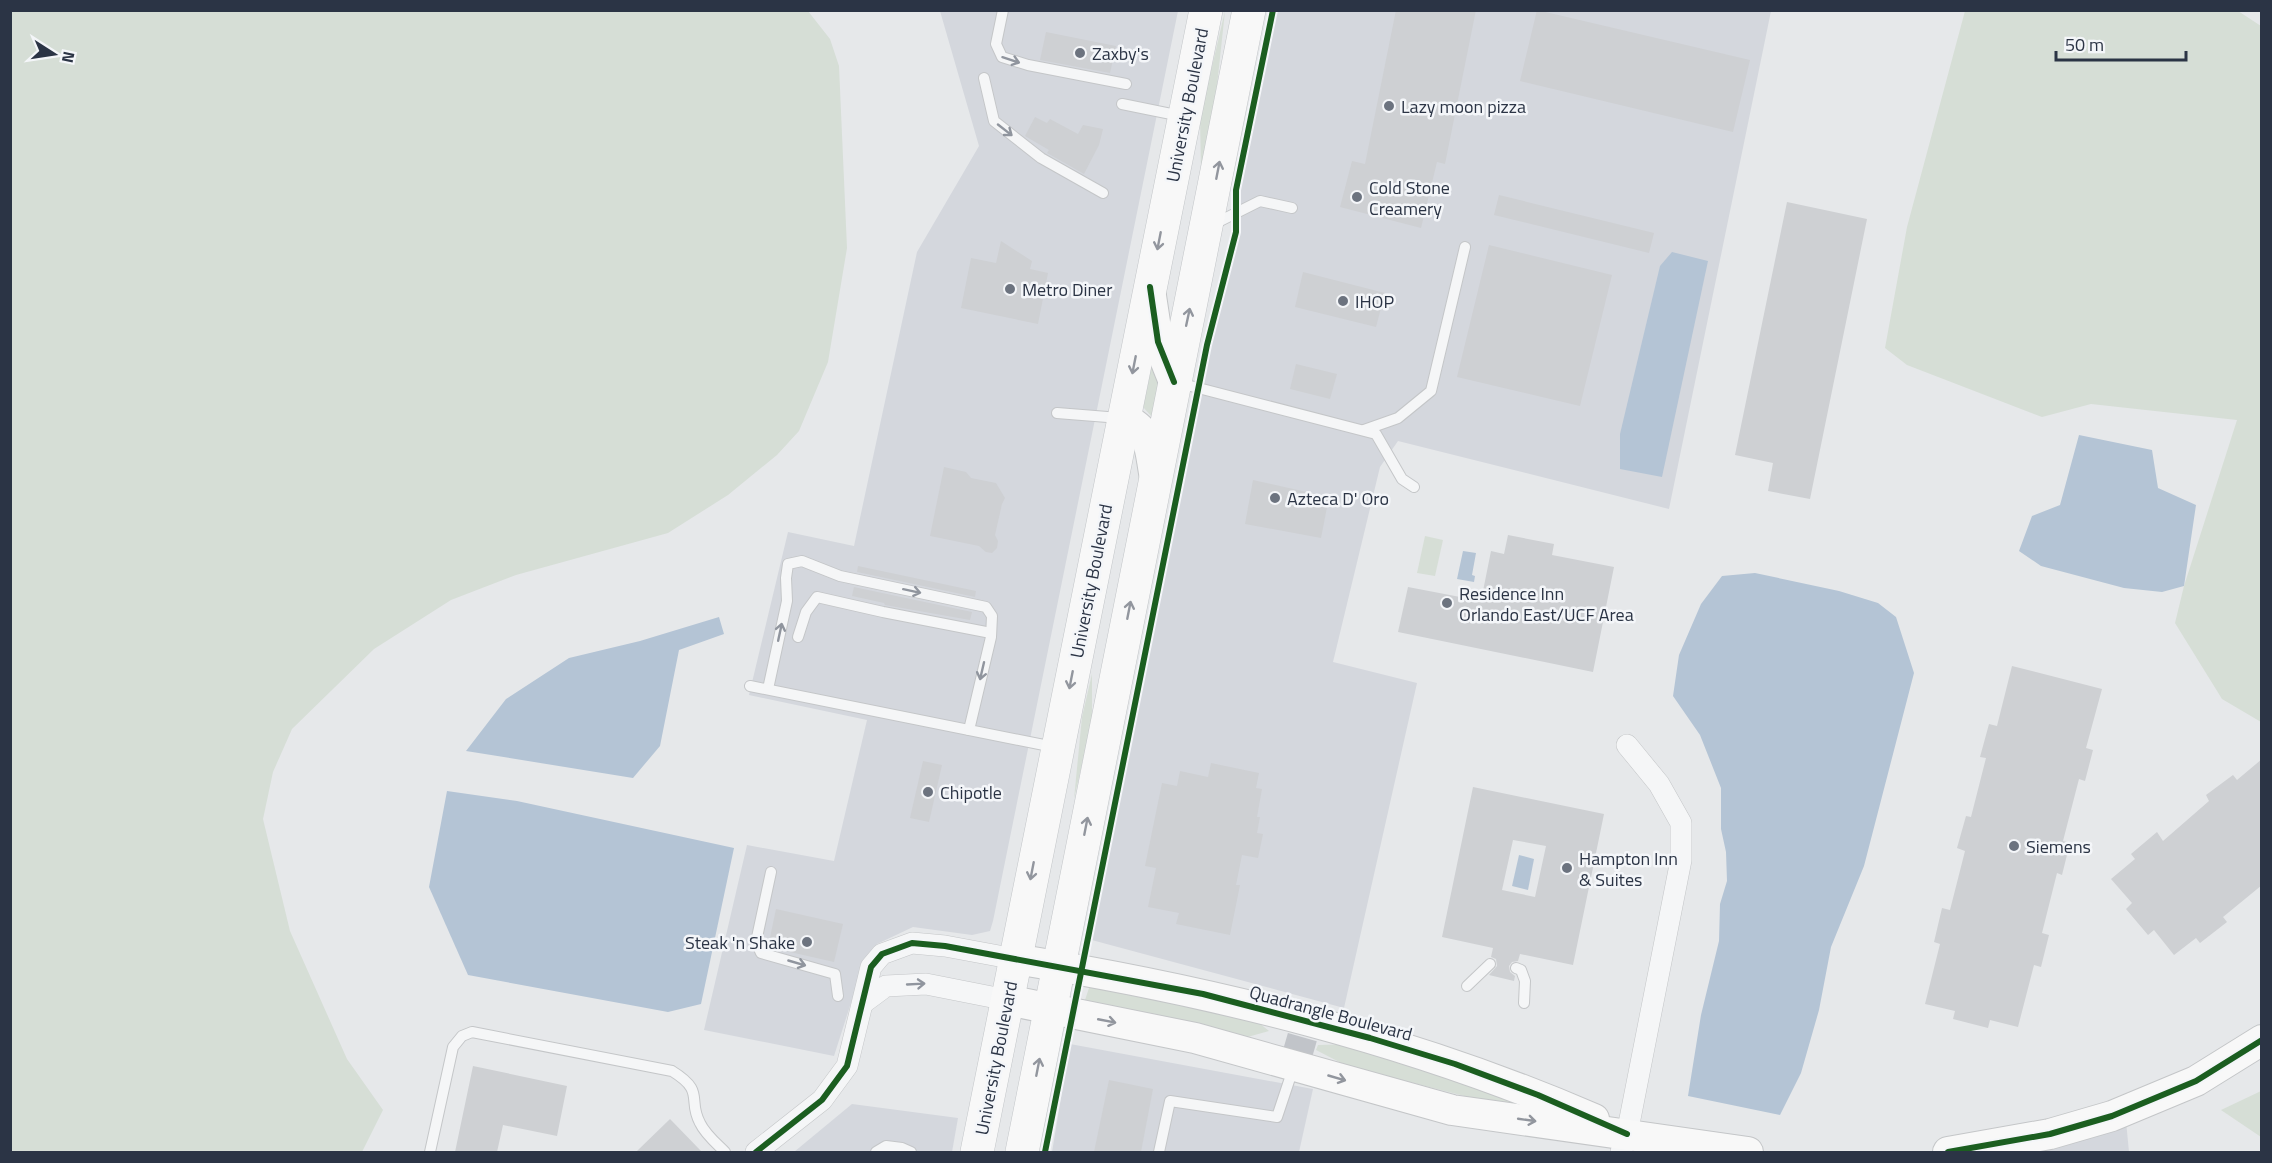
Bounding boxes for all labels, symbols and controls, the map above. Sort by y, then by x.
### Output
north arrow [24,24,84,84]
scale bar [2056,24,2186,62]
street label: University Boulevard [1159,26,1215,184]
text: 50 m [2065,31,2104,58]
place label: Zaxby's [1092,40,1149,67]
marker: Zaxby's [1073,46,1087,60]
text: N [56,49,82,65]
one-way arrow [1001,55,1020,66]
place label: Lazy moon pizza [1401,93,1526,120]
marker: Lazy moon pizza [1382,99,1396,113]
one-way arrow [997,123,1013,136]
one-way arrow [1213,161,1224,181]
place label: Cold Stone Creamery [1369,174,1450,222]
marker: Cold Stone Creamery [1350,190,1364,204]
one-way arrow [1153,231,1164,250]
place label: Metro Diner [1022,276,1112,303]
marker: Metro Diner [1003,282,1017,296]
place label: IHOP [1355,288,1394,315]
marker: IHOP [1336,294,1350,308]
one-way arrow [1183,308,1194,328]
one-way arrow [1128,355,1139,375]
place label: Azteca D' Oro [1287,485,1389,512]
marker: Azteca D' Oro [1268,491,1282,505]
street label: University Boulevard [1063,502,1119,660]
place label: Residence Inn Orlando East/UCF Area [1459,580,1634,628]
one-way arrow [902,586,922,597]
marker: Residence Inn Orlando East/UCF Area [1440,596,1454,610]
one-way arrow [1124,601,1135,621]
one-way arrow [775,623,786,642]
one-way arrow [976,661,988,680]
one-way arrow [1065,670,1076,689]
place label: Chipotle [940,779,1002,806]
marker: Chipotle [921,785,935,799]
one-way arrow [1081,817,1092,836]
place label: Siemens [2026,833,2091,860]
marker: Siemens [2007,839,2021,853]
place label: Hampton Inn & Suites [1579,845,1678,893]
one-way arrow [1026,861,1037,881]
marker: Hampton Inn & Suites [1560,861,1574,875]
place label: Steak 'n Shake [685,929,795,956]
marker: Steak 'n Shake [800,935,814,949]
one-way arrow [787,958,806,969]
street label: Quadrangle Boulevard [1247,978,1415,1048]
one-way arrow [906,979,926,990]
street label: University Boulevard [968,979,1024,1137]
one-way arrow [1097,1016,1117,1027]
one-way arrow [1033,1058,1044,1077]
one-way arrow [1327,1072,1346,1084]
one-way arrow [1517,1114,1537,1125]

